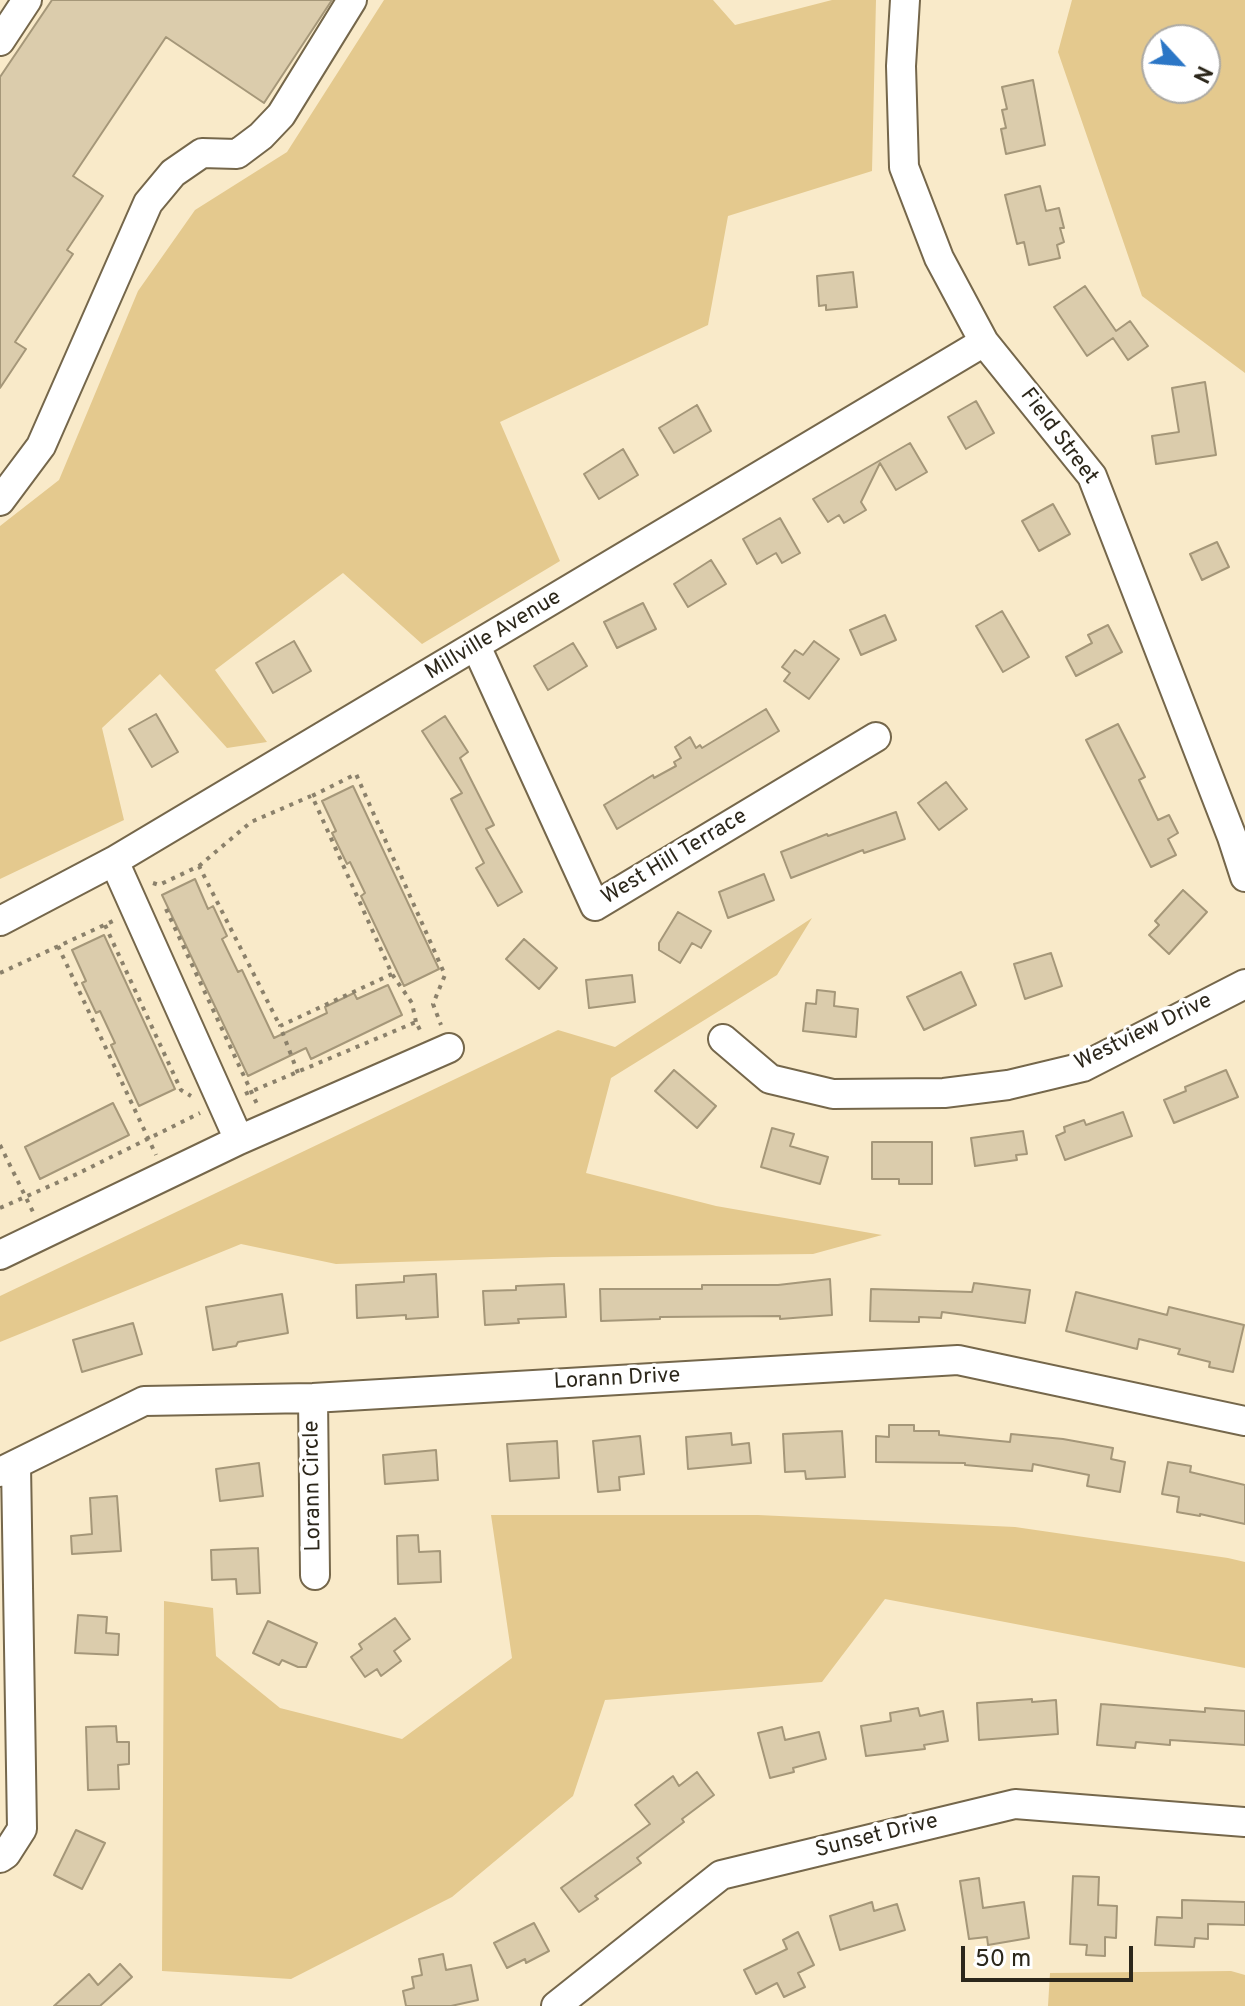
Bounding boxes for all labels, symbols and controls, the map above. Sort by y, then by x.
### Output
north arrow [1141,24,1221,104]
text: N [1186,61,1217,87]
street label: Field Street [1013,384,1103,490]
street label: Millville Avenue [421,585,567,687]
street label: West Hill Terrace [597,804,753,912]
street label: Westview Drive [1071,988,1217,1078]
street label: Lorann Drive [553,1364,681,1396]
street label: Lorann Circle [300,1420,328,1552]
street label: Sunset Drive [813,1809,941,1865]
scale bar [965,1930,1137,1980]
text: 50 m [975,1945,1031,1975]

